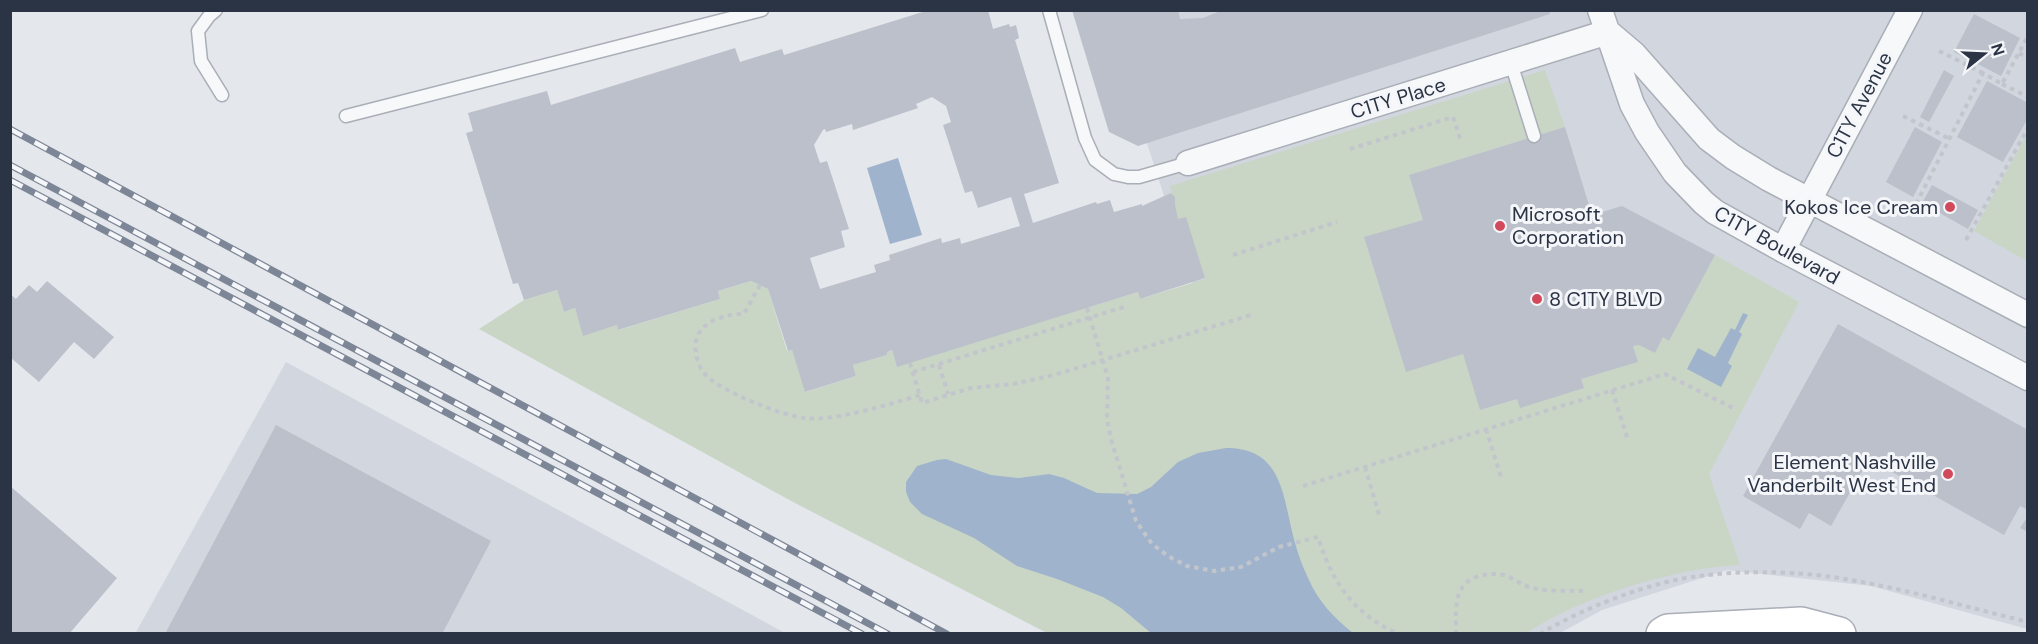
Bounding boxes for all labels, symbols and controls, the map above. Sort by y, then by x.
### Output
north arrow [1954,24,2014,84]
text: N [1986,41,2010,58]
street label: C1TY Avenue [1820,47,1898,163]
street label: C1TY Place [1347,71,1449,125]
place label: Kokos Ice Cream [1784,194,1938,220]
street label: C1TY Boulevard [1709,200,1845,290]
marker: Kokos Ice Cream [1943,200,1957,214]
place label: Microsoft Corporation [1512,201,1624,250]
marker: Microsoft Corporation [1493,219,1507,233]
place label: 8 C1TY BLVD [1549,286,1663,312]
marker: 8 C1TY BLVD [1530,292,1544,306]
place label: Element Nashville Vanderbilt West End [1747,449,1936,498]
marker: Element Nashville Vanderbilt West End [1941,467,1955,481]

